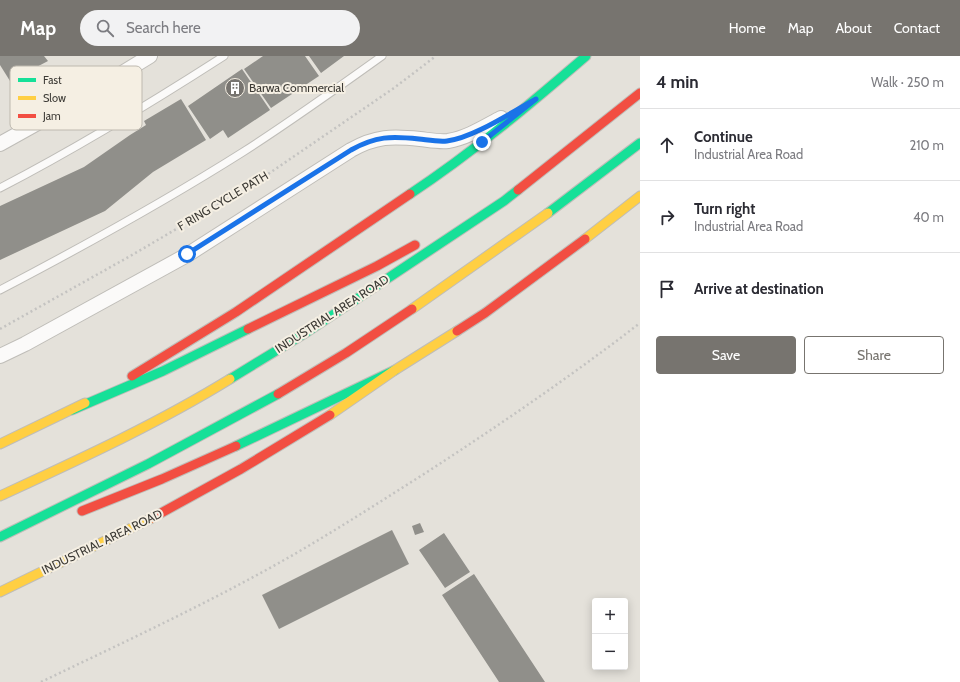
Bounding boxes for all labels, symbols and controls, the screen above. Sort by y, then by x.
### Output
search box [80,10,360,46]
text: Map [20,17,56,40]
icon: search [94,17,116,39]
text: Search here [126,19,201,37]
text: Home [729,19,766,37]
text: Map [788,19,813,37]
text: About [835,19,872,37]
text: Contact [894,19,940,37]
legend [10,66,142,130]
text: 4 min [656,72,699,92]
text: Fast [43,73,62,87]
text: Walk · 250 m [871,74,944,90]
building icon: Barwa Commercial [224,77,246,99]
place label: Barwa Commercial [249,80,344,95]
text: Slow [43,91,66,105]
text: Jam [42,109,61,123]
text: Continue [694,128,753,146]
route end [473,133,491,151]
icon: ahead [656,134,678,156]
text: 210 m [910,137,944,153]
text: Industrial Area Road [694,146,803,162]
street label: F RING CYCLE PATH [175,168,271,234]
text: Turn right [694,200,755,218]
icon: right [656,206,678,228]
text: 40 m [913,209,944,225]
text: Industrial Area Road [694,218,803,234]
route start [178,245,196,263]
street label: INDUSTRIAL AREA ROAD [272,271,392,356]
icon: arrive [656,278,678,300]
text: Arrive at destination [694,280,824,298]
button: Save [656,336,796,374]
button: Share [804,336,944,374]
street label: INDUSTRIAL AREA ROAD [39,506,165,577]
map controls [592,598,628,670]
button: + [592,598,628,634]
button: − [592,634,628,670]

